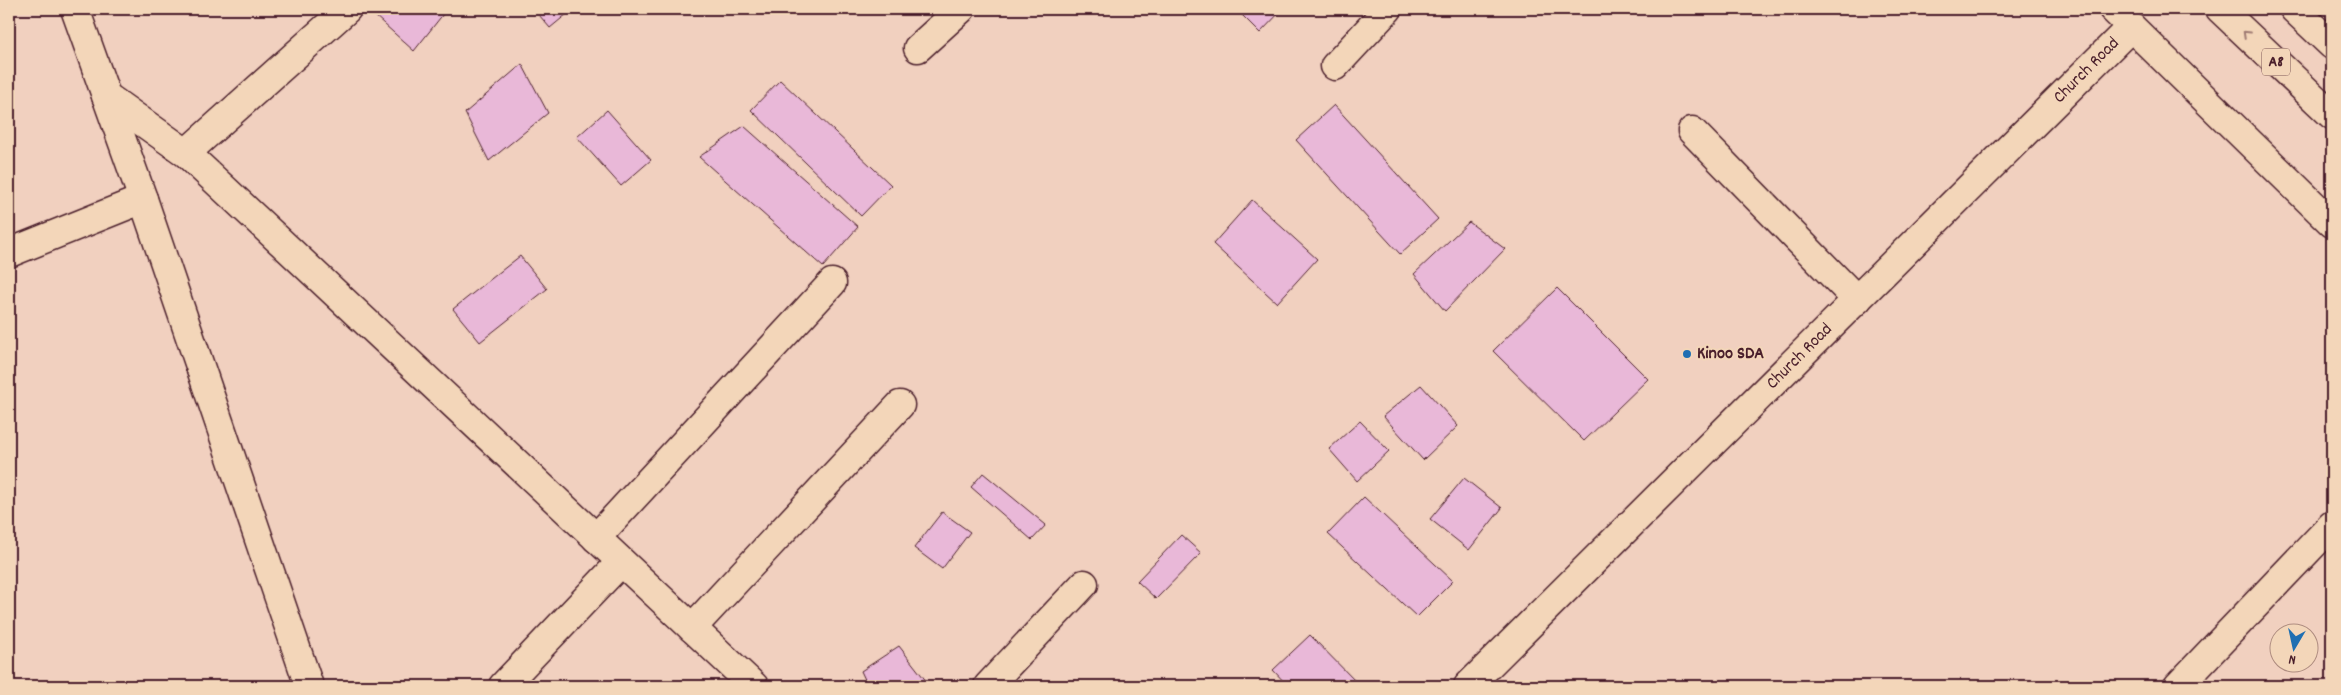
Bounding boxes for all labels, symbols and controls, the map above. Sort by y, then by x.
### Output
one-way arrow [2243,31,2252,40]
street label: Church Road [2048,32,2126,110]
road number: A8 [2262,48,2290,76]
street label: Church Road [1761,318,1839,396]
place label: Kinoo SDA [1697,342,1764,367]
marker: Kinoo SDA [1681,348,1693,360]
north arrow [2268,622,2318,672]
text: N [2287,648,2297,669]

